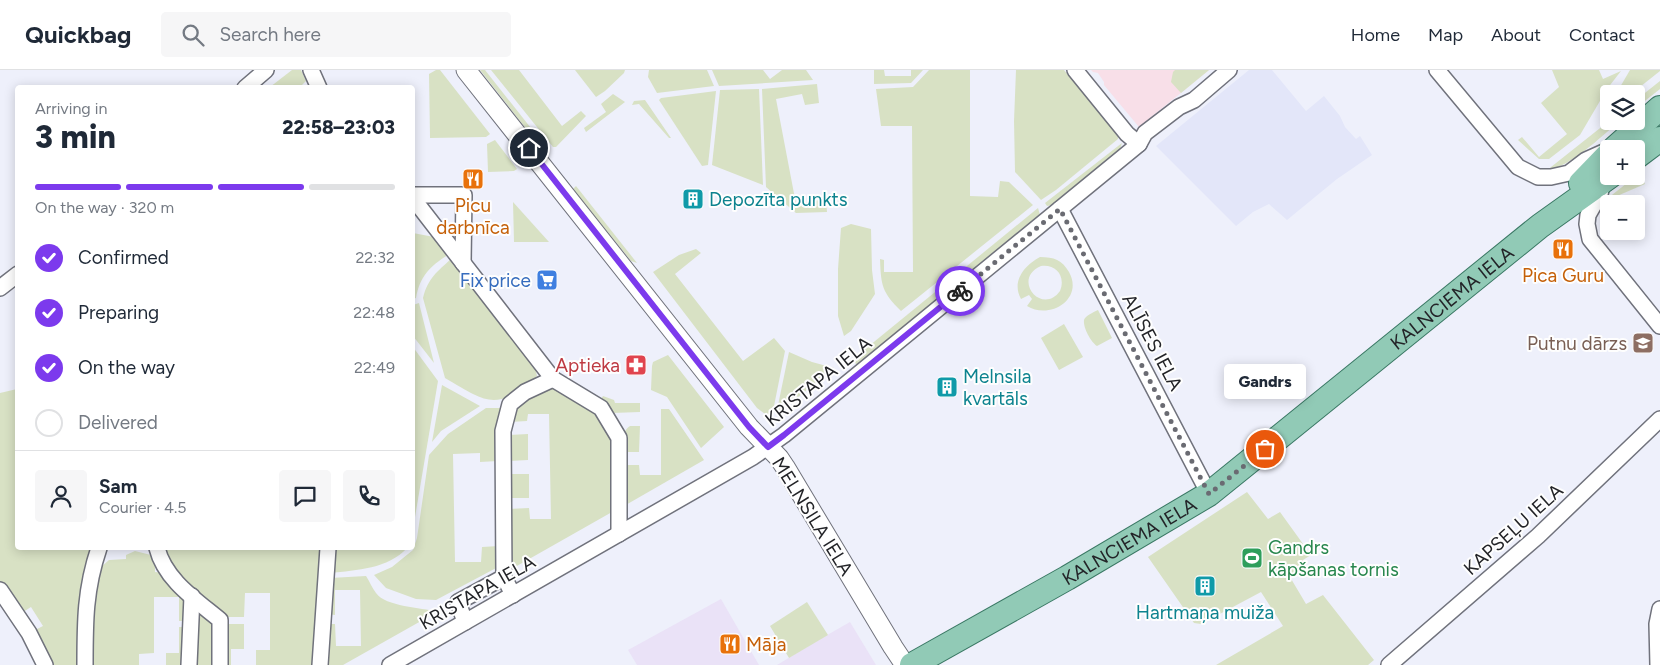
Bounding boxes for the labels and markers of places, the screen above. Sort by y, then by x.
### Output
pin [508,127,550,169]
restaurant icon: Picu darbnīca [461,167,485,191]
building icon: Depozīta punkts [681,187,705,211]
place label: Depozīta punkts [709,188,848,211]
place label: Picu darbnīca [436,194,510,239]
restaurant icon: Pica Guru [1551,237,1575,261]
place label: Pica Guru [1522,264,1604,287]
supermarket icon: Fix price [535,268,559,292]
place label: Fix price [460,269,531,292]
school or university icon: Putnu dārzs [1631,331,1655,355]
place label: Putnu dārzs [1527,332,1627,355]
pharmacy icon: Aptieka [624,353,648,377]
place label: Aptieka [555,354,620,377]
callout: Gandrs [1224,364,1306,399]
place label: Melnsila kvartāls [963,365,1031,410]
building icon: Melnsila kvartāls [935,375,959,399]
pin [1244,428,1286,470]
place label: Gandrs kāpšanas tornis [1268,536,1399,581]
sports icon: Gandrs kāpšanas tornis [1240,546,1264,570]
building icon: Hartmaņa muiža [1193,574,1217,598]
place label: Hartmaņa muiža [1136,601,1274,624]
restaurant icon: Māja [718,632,742,656]
place label: Māja [746,633,787,656]

